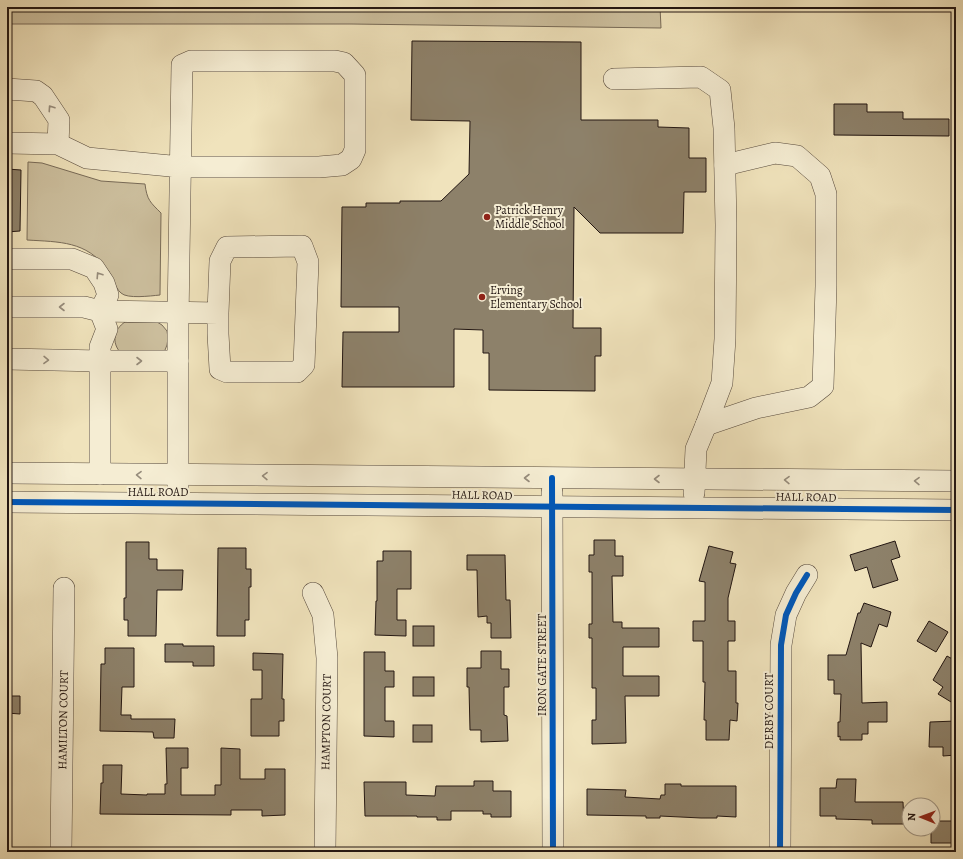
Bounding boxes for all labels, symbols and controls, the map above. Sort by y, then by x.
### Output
one-way arrow [48,105,56,112]
place label: Patrick Henry Middle School [495,202,565,232]
marker: Patrick Henry Middle School [482,212,492,222]
one-way arrow [97,273,104,280]
place label: Erving Elementary School [490,282,582,312]
marker: Erving Elementary School [477,292,487,302]
one-way arrow [59,303,65,311]
one-way arrow [43,356,49,364]
one-way arrow [136,357,142,365]
one-way arrow [136,471,142,479]
one-way arrow [262,472,268,480]
one-way arrow [524,474,530,482]
one-way arrow [654,475,660,483]
one-way arrow [784,476,790,484]
one-way arrow [914,477,920,485]
street label: HALL ROAD [127,484,189,500]
street label: HALL ROAD [451,486,513,504]
street label: HALL ROAD [775,488,837,506]
street label: IRON GATE STREET [534,613,550,716]
street label: HAMILTON COURT [54,670,72,770]
street label: DERBY COURT [761,672,777,749]
street label: HAMPTON COURT [317,673,335,770]
north arrow [901,797,941,837]
text: N [904,813,919,821]

